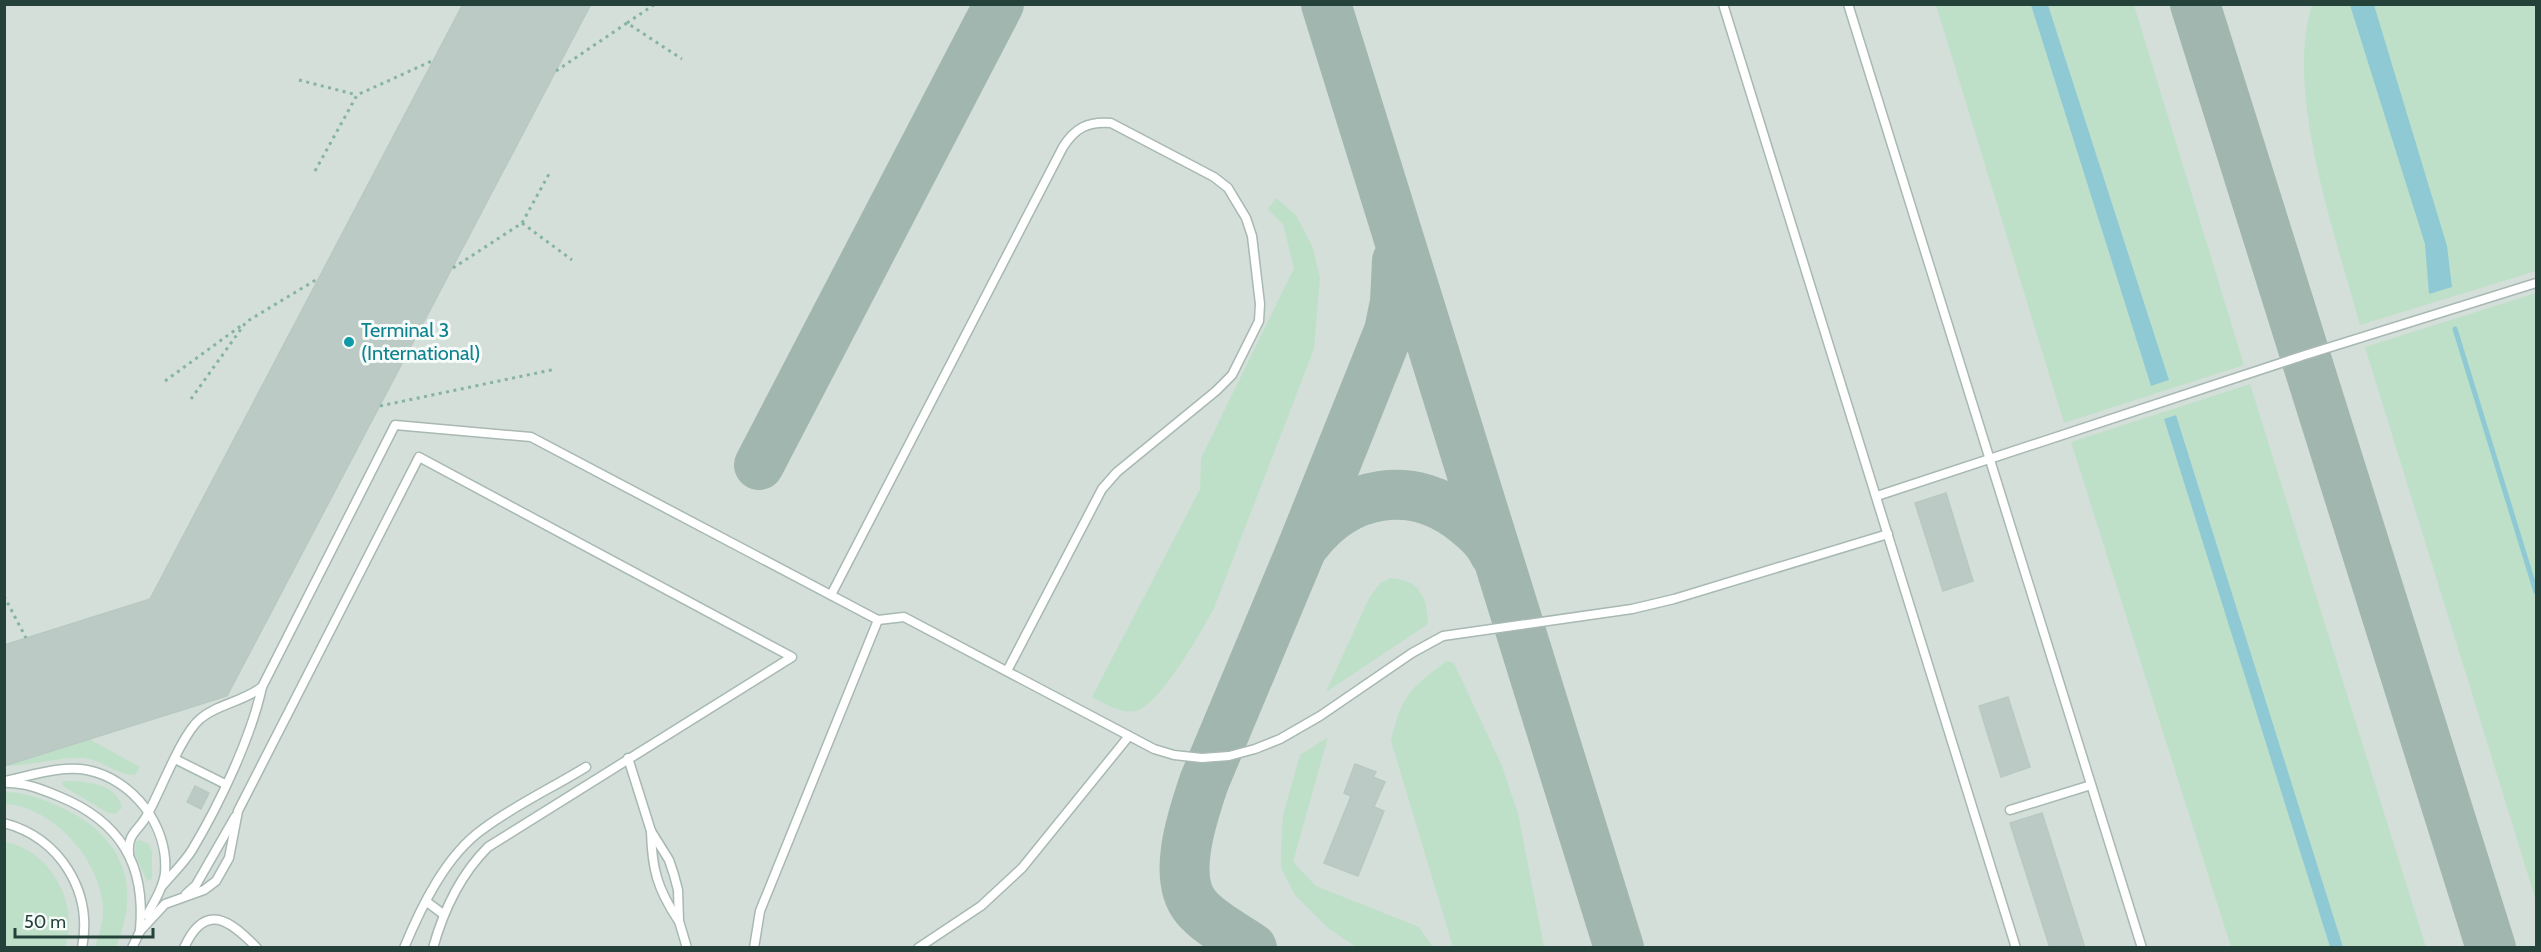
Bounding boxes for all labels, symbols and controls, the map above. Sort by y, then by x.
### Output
place label: Terminal 3 (International) [361,318,480,365]
marker: Terminal 3 (International) [342,335,356,349]
scale bar [15,901,153,939]
text: 50 m [24,911,66,933]

